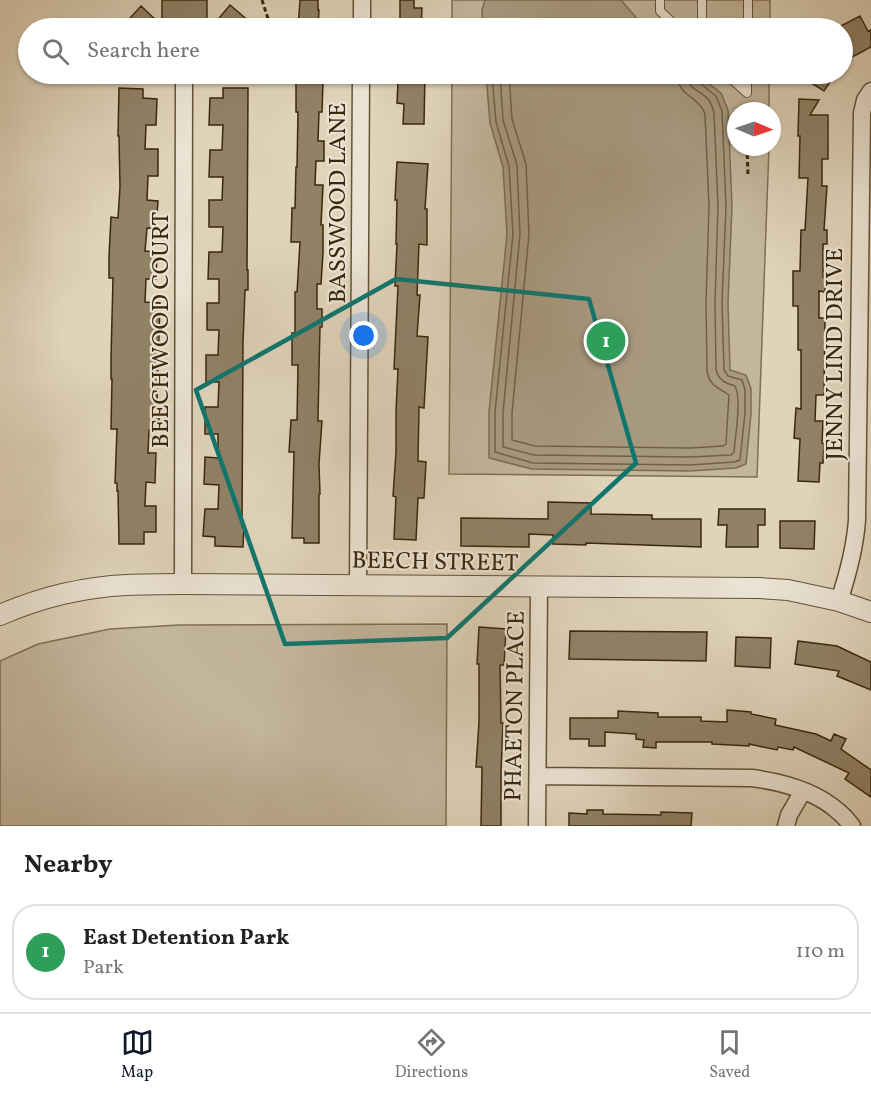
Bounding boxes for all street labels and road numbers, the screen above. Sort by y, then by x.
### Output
street label: BASSWOOD LANE [322,103,356,303]
street label: BEECHWOOD COURT [145,212,179,448]
street label: JENNY LIND DRIVE [819,248,853,460]
street label: BEECH STREET [351,545,519,581]
street label: PHAETON PLACE [497,610,535,802]

